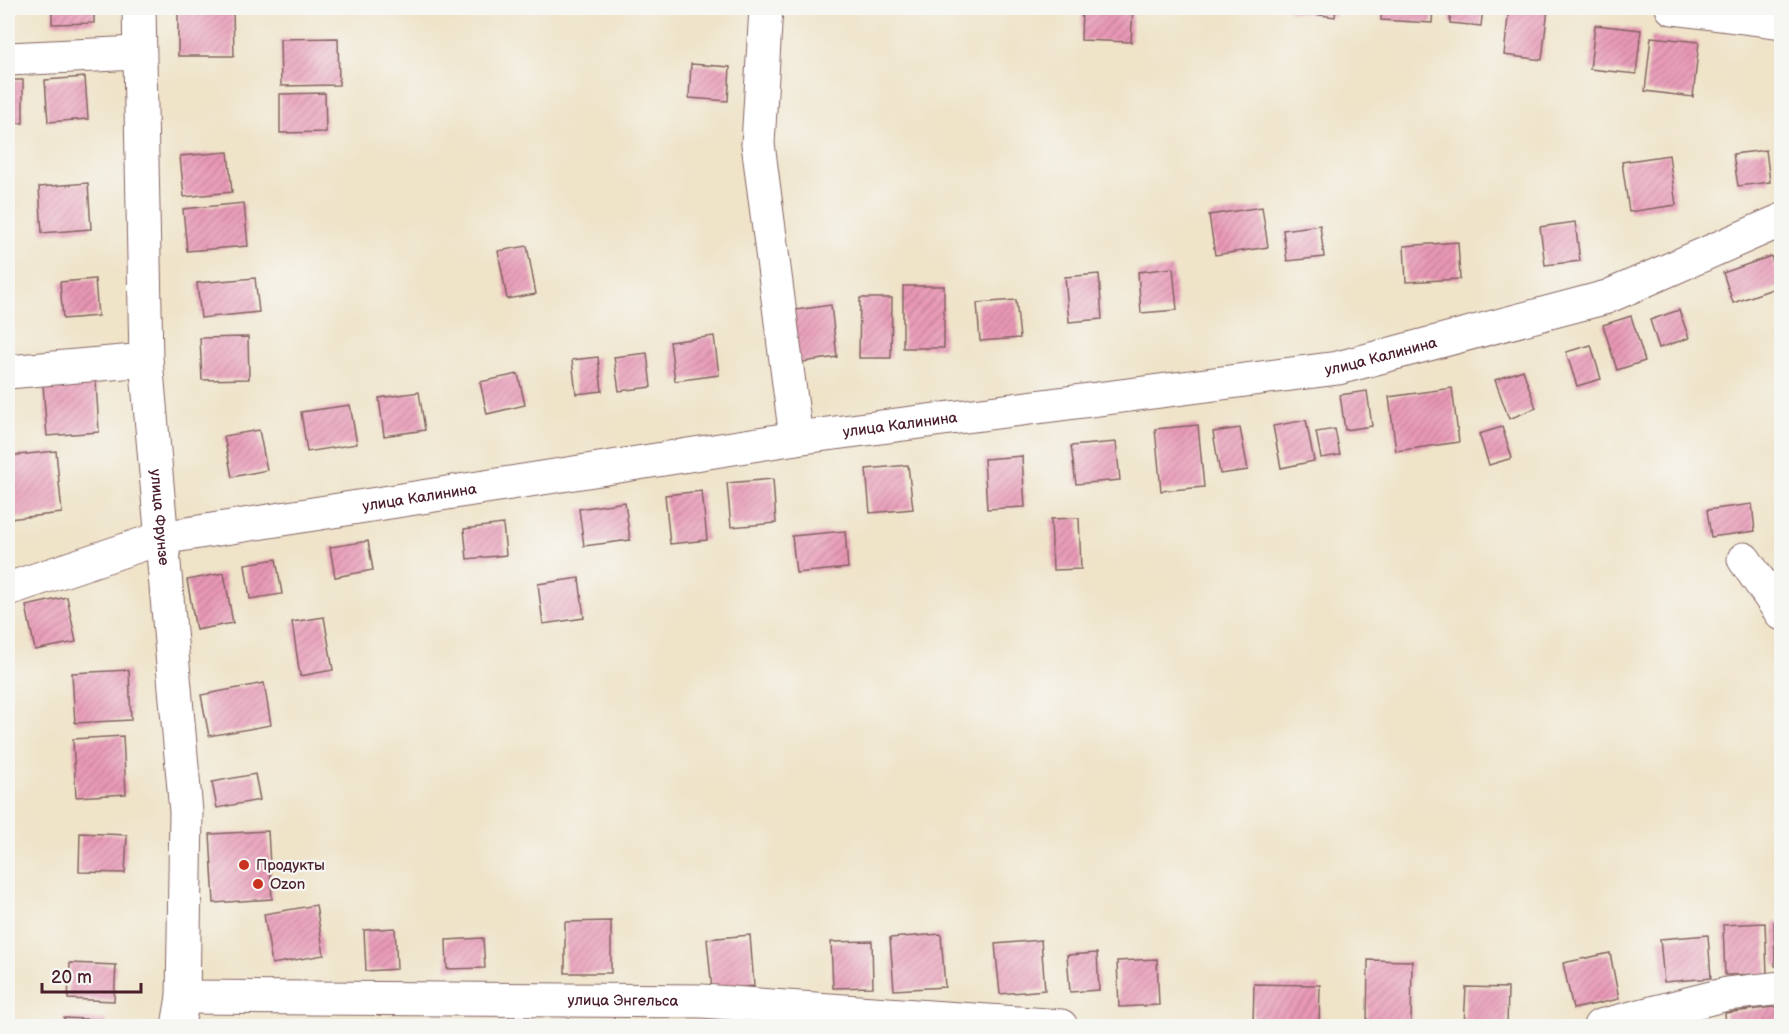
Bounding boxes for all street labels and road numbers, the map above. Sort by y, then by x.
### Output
street label: улица Калинина [1324,333,1439,380]
street label: улица Калинина [842,408,959,442]
street label: улица Фрунзе [146,468,173,566]
street label: улица Калинина [361,479,478,516]
street label: улица Энгельса [568,991,679,1011]

